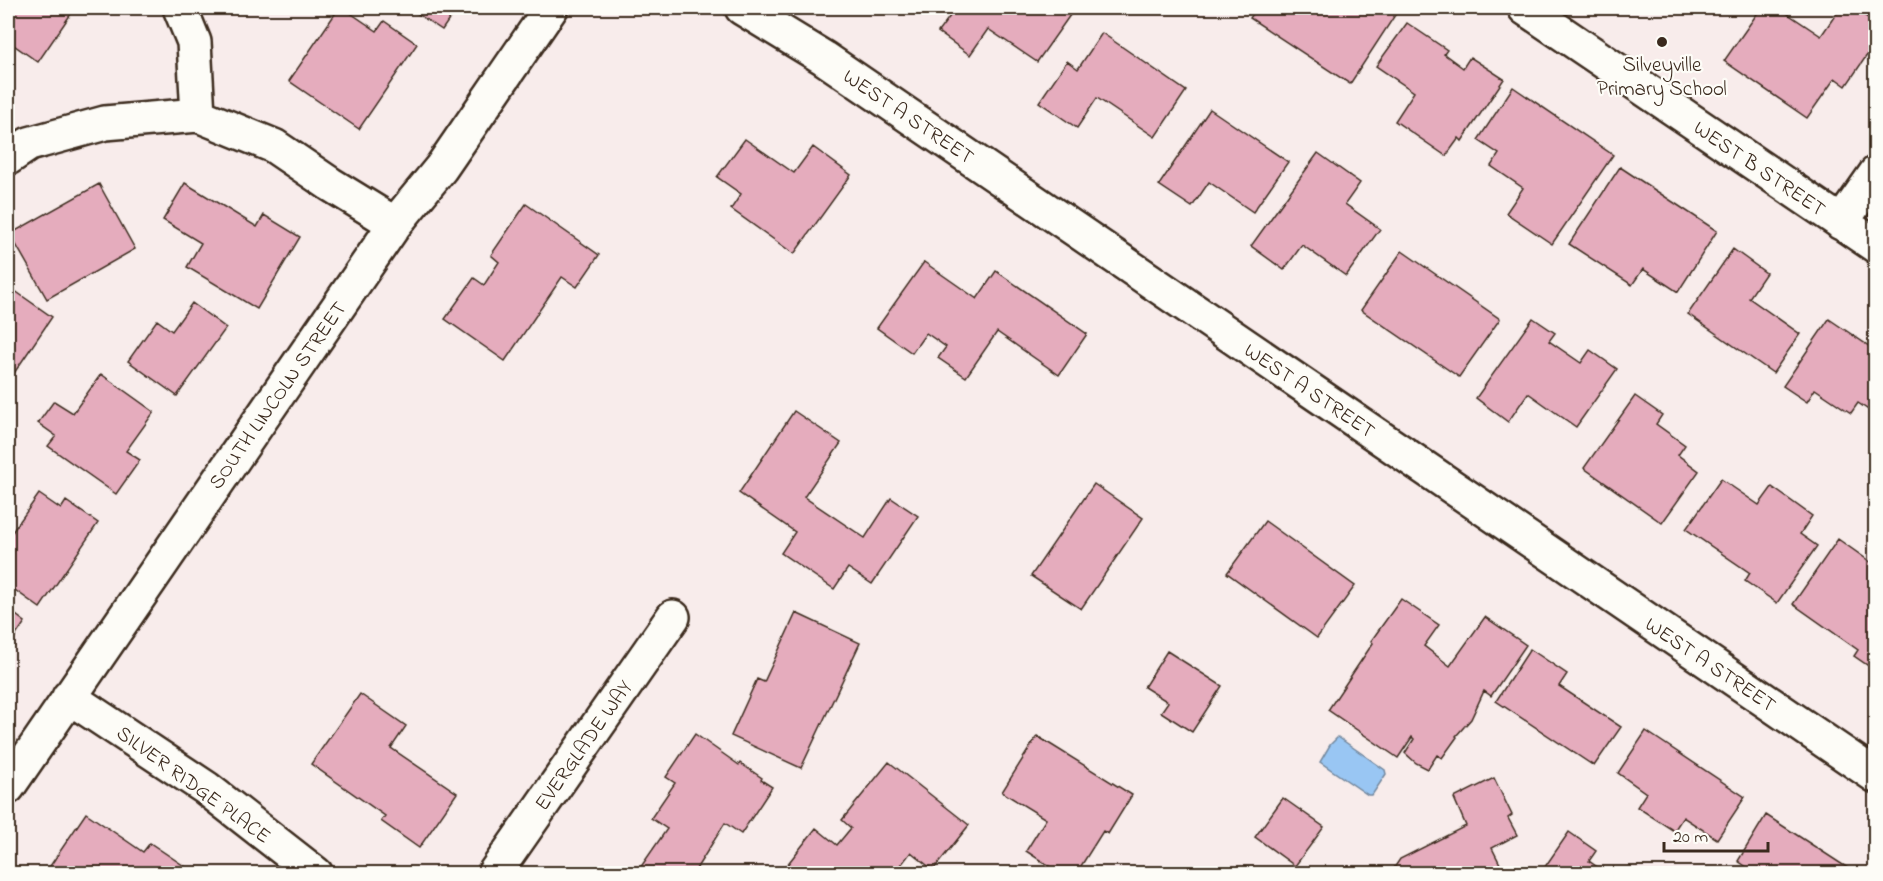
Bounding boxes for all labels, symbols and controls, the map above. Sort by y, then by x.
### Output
marker: Silveyville Primary School [1655,35,1669,49]
place label: Silveyville Primary School [1597,51,1727,107]
street label: WEST A STREET [836,63,980,173]
street label: WEST B STREET [1687,114,1831,225]
street label: SOUTH LINCOLN STREET [202,296,355,496]
street label: WEST A STREET [1237,337,1381,447]
street label: WEST A STREET [1638,611,1782,721]
street label: EVERGLADE WAY [528,674,641,818]
street label: SILVER RIDGE PLACE [109,719,276,852]
scale bar [1664,815,1768,853]
text: 20 m [1673,825,1708,851]

